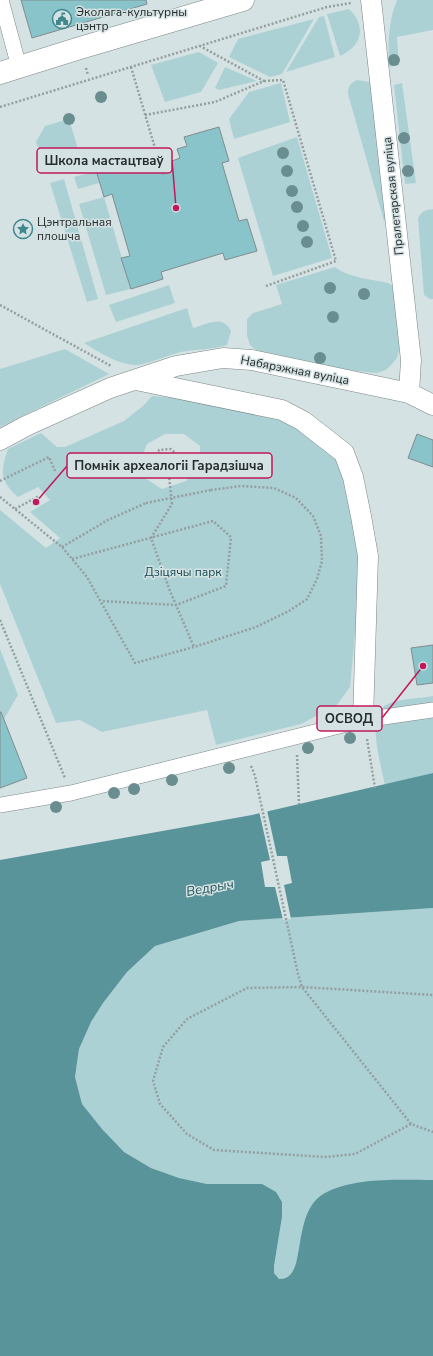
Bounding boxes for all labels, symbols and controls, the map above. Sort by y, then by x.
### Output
place label: Эколага-культурны цэнтр [76,4,187,34]
public building icon: Эколага-культурны цэнтр [51,8,73,30]
street label: Пралетарская вуліца [379,136,407,256]
callout: Школа мастацтваў [37,148,172,173]
text: Школа мастацтваў [44,152,164,170]
place label: Цэнтральная плошча [37,214,112,244]
place icon: Цэнтральная плошча [12,218,34,240]
street label: Набярэжная вуліца [239,352,351,388]
callout: Помнік археалогіі Гарадзішча [67,453,272,478]
text: Помнік археалогіі Гарадзішча [74,457,264,475]
park label: Дзіцячы парк [144,564,222,580]
callout: ОСВОД [317,706,382,731]
text: ОСВОД [325,710,374,728]
water label: Ведрыч [185,875,235,901]

